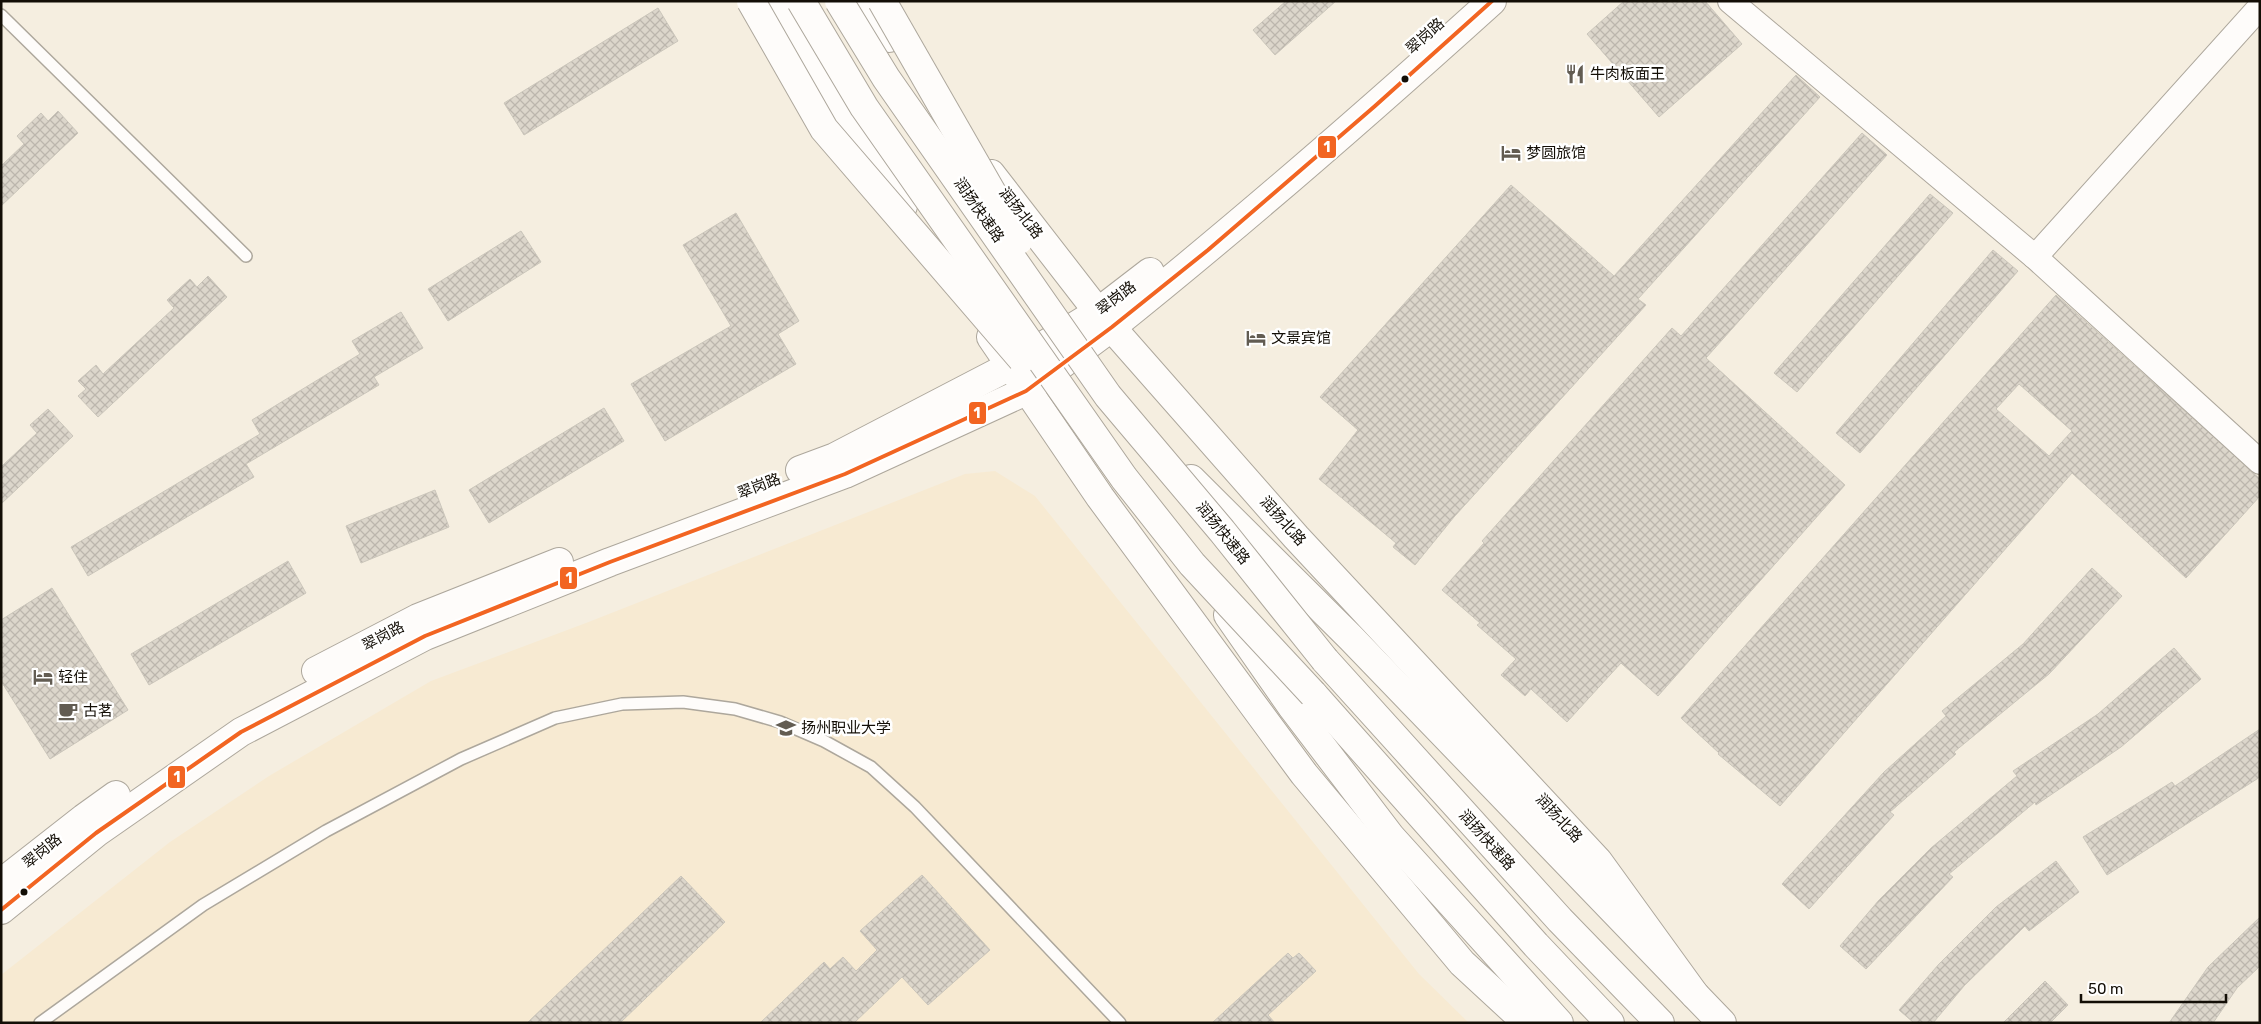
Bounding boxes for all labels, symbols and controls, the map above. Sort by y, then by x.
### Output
street label: 翠岗路 [1402,14,1448,58]
restaurant icon: 牛肉板面王 [1564,63,1586,85]
place label: 牛肉板面王 [1590,65,1665,83]
unlabelled marker [1400,74,1410,84]
line badge: 1 [1317,135,1337,159]
text: 1 [1324,139,1331,156]
hotel icon: 梦圆旅馆 [1500,142,1522,164]
place label: 梦圆旅馆 [1526,144,1586,162]
street label: 润扬快速路 [950,174,1008,246]
street label: 润扬北路 [995,184,1047,242]
street label: 翠岗路 [1093,277,1139,319]
hotel icon: 文景宾馆 [1245,327,1267,349]
place label: 文景宾馆 [1271,329,1331,347]
line badge: 1 [968,401,987,425]
text: 1 [974,405,981,422]
street label: 翠岗路 [735,470,783,502]
street label: 润扬北路 [1256,493,1310,549]
street label: 润扬快速路 [1192,498,1254,568]
line badge: 1 [559,566,578,590]
text: 1 [566,570,573,587]
street label: 翠岗路 [359,617,407,655]
hotel icon: 轻住 [32,666,54,688]
place label: 轻住 [58,668,88,686]
cafe icon: 古茗 [57,700,79,722]
place label: 古茗 [83,702,113,720]
school or university icon: 扬州职业大学 [775,717,797,739]
place label: 扬州职业大学 [801,719,891,737]
line badge: 1 [167,765,186,789]
text: 1 [174,769,181,786]
street label: 润扬北路 [1532,790,1586,846]
street label: 润扬快速路 [1455,806,1519,874]
street label: 翠岗路 [19,830,65,872]
unlabelled marker [19,887,29,897]
scale bar [2081,972,2226,1004]
text: 50 m [2088,980,2123,998]

